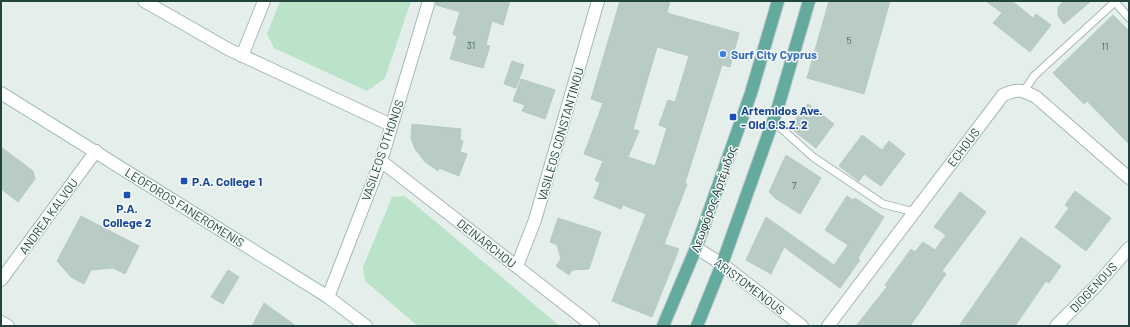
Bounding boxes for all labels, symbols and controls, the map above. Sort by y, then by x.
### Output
house number: 5 [846,34,852,46]
house number: 31 [467,39,475,51]
house number: 11 [1101,40,1109,52]
place label: Surf City Cyprus [731,47,817,61]
marker: Surf City Cyprus [718,49,728,59]
street label: VASILEOS CONSTANTINOU [534,66,586,202]
street label: VASILEOS OTHONOS [358,98,406,202]
place label: Artemidos Ave. - Old G.S.Z. 2 [741,103,823,131]
marker: Artemidos Ave. - Old G.S.Z. 2 [728,112,738,122]
street label: ECHOUS [944,125,982,169]
street label: Λεωφόρος Αρτέμιδος [687,144,740,254]
street label: LEOFOROS FANEROMENIS [123,165,247,249]
place label: P.A. College 1 [192,174,262,188]
street label: ANDREA KALVOU [16,175,80,257]
marker: P.A. College 1 [179,176,189,186]
house number: 7 [792,179,797,191]
marker: P.A. College 2 [122,190,132,200]
place label: P.A. College 2 [103,201,152,229]
street label: DEINARCHOU [455,216,519,270]
street label: ARISTOMENOUS [712,255,788,317]
street label: DIOGENOUS [1066,259,1120,315]

